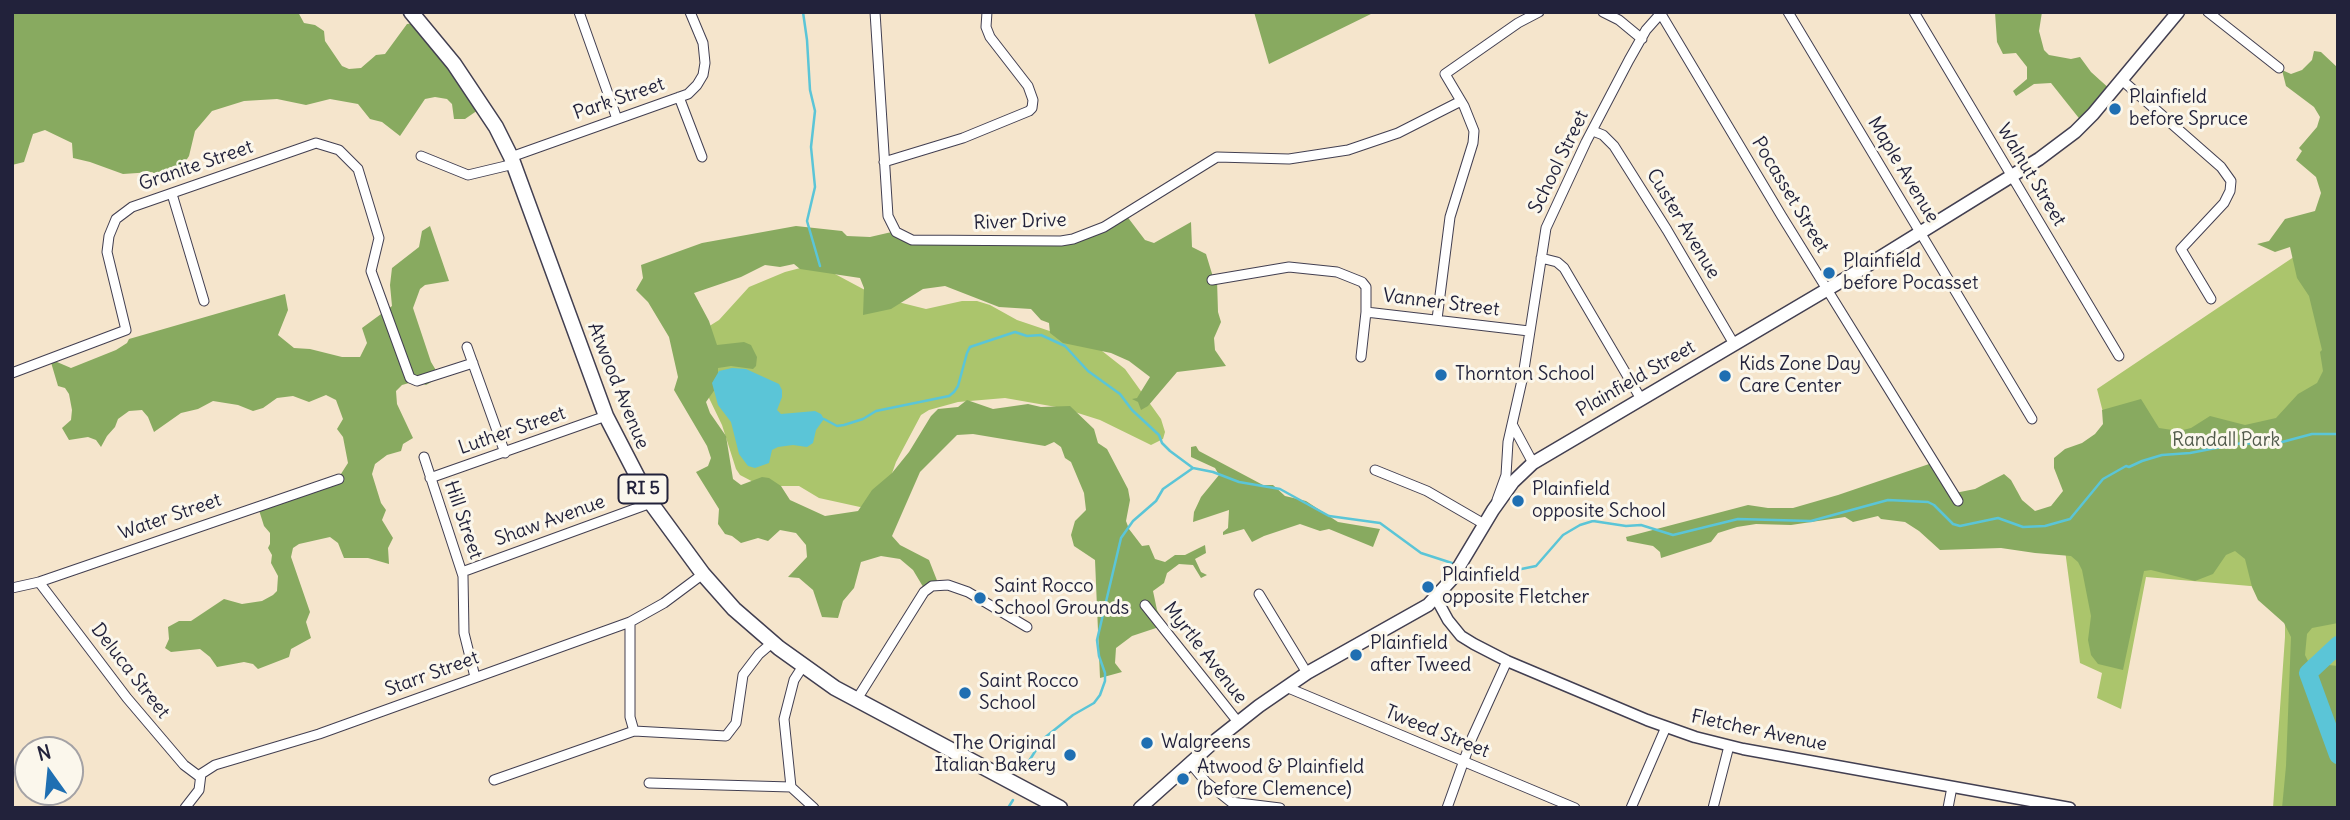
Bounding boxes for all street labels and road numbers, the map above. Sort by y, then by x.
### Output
street label: Park Street [571,73,667,125]
street label: School Street [1524,107,1594,217]
street label: Maple Avenue [1862,113,1944,227]
street label: Walnut Street [1992,120,2070,230]
street label: Pocasset Street [1746,133,1834,257]
street label: Granite Street [136,136,256,196]
street label: Custer Avenue [1641,165,1725,283]
street label: River Drive [973,209,1067,235]
street label: Vanner Street [1381,285,1501,321]
street label: Atwood Avenue [582,320,654,452]
street label: Plainfield Street [1573,336,1699,422]
street label: Luther Street [455,402,569,460]
road number: RI 5 [618,475,668,504]
street label: Hill Street [439,478,487,562]
street label: Water Street [116,489,224,545]
street label: Shaw Avenue [492,491,608,551]
street label: Myrtle Avenue [1158,598,1252,708]
street label: Deluca Street [86,619,174,723]
street label: Starr Street [382,646,482,702]
street label: Tweed Street [1381,701,1493,763]
street label: Fletcher Avenue [1689,705,1829,757]

